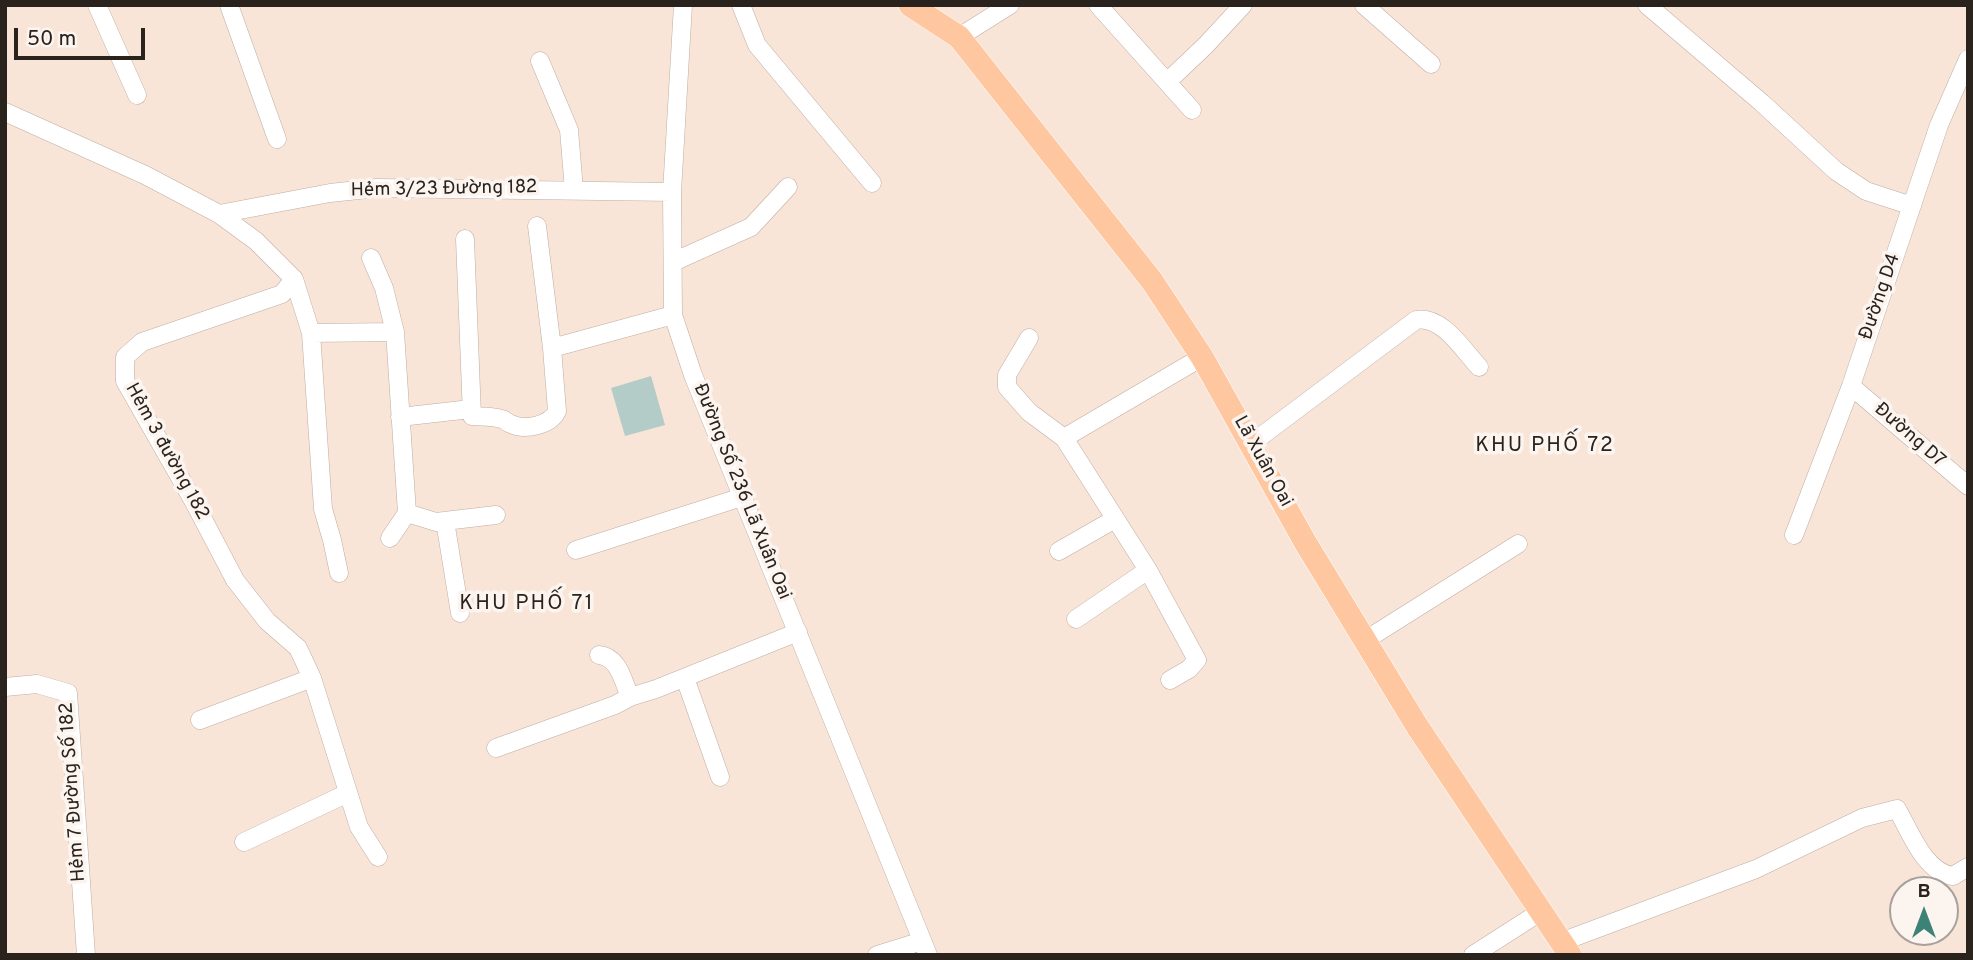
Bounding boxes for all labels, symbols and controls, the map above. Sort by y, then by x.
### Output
scale bar [18,14,149,58]
text: 50 m [27,26,76,53]
street label: Hẻm 3/23 Đường 182 [350,177,538,203]
street label: Đường D4 [1856,251,1906,343]
street label: Hẻm 3 đường 182 [119,380,213,524]
street label: Đường Số 236 Lã Xuân Oai [687,381,795,603]
street label: Đường D7 [1869,399,1949,473]
street label: Lã Xuân Oai [1228,412,1296,512]
district label: KHU PHỐ 72 [1476,434,1614,460]
district label: KHU PHỐ 71 [461,592,593,618]
street label: Hẻm 7 Đường Số 182 [56,701,92,883]
north arrow [1889,876,1959,946]
text: B [1917,880,1931,904]

